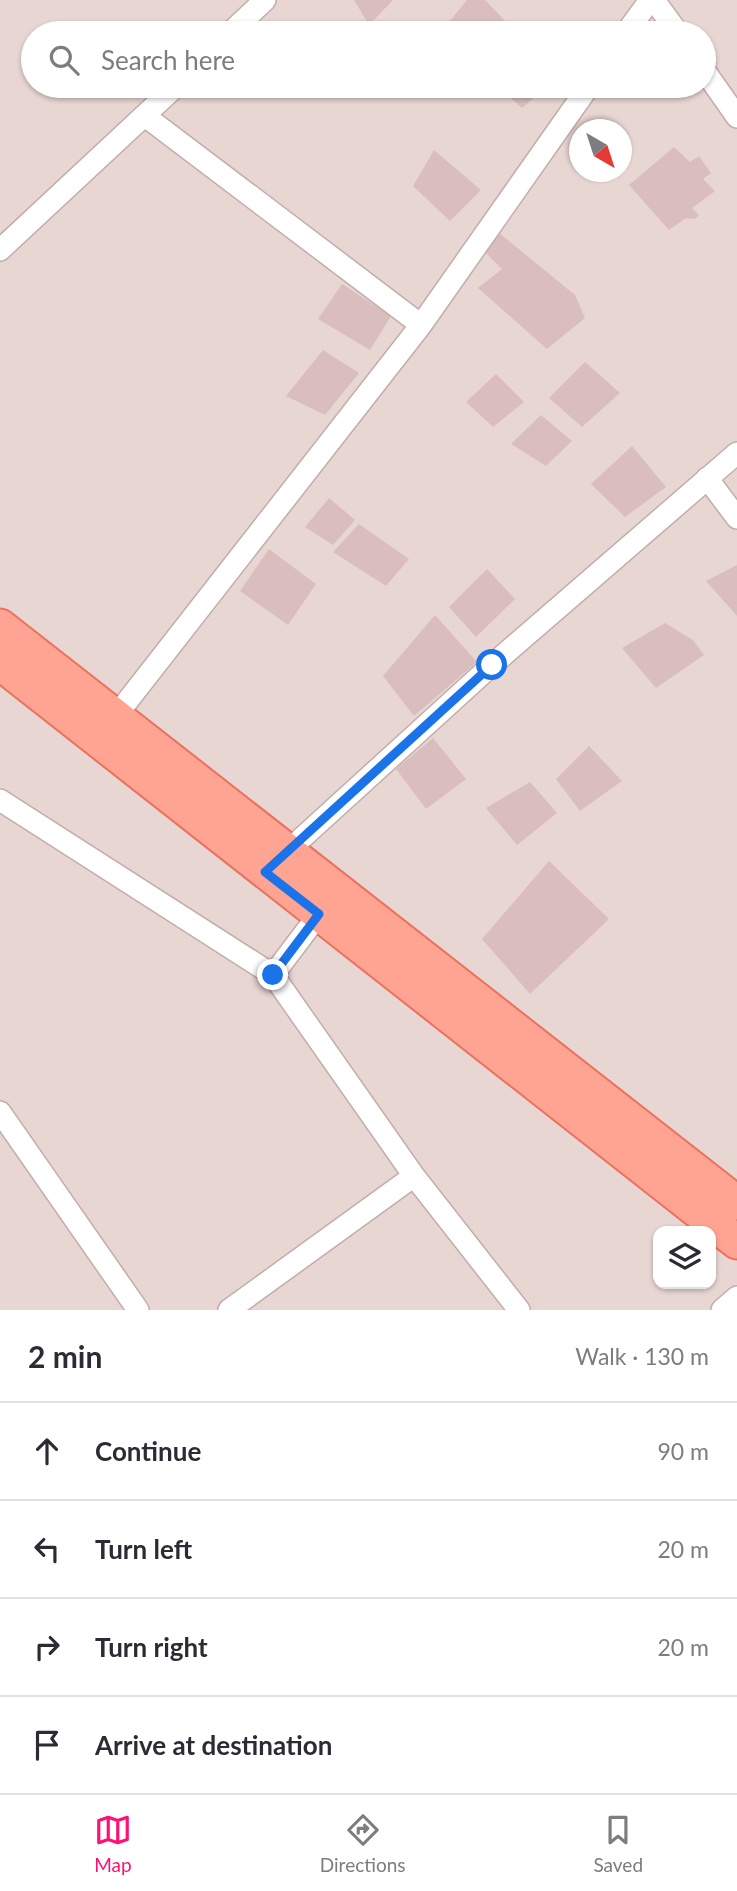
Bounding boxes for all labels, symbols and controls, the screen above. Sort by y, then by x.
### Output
search box [21,21,716,98]
icon: search [45,41,83,79]
text: Search here [101,44,235,76]
north arrow [569,119,632,182]
route start [476,649,507,680]
route end [257,959,288,990]
map controls [653,1226,716,1289]
button: layers [653,1226,716,1289]
text: 2 min [28,1338,102,1374]
text: Walk · 130 m [575,1342,709,1370]
icon: ahead [28,1432,66,1470]
text: Continue [95,1435,201,1467]
text: 90 m [658,1437,709,1465]
icon: left [28,1530,66,1568]
text: Turn left [95,1533,192,1565]
text: 20 m [658,1535,709,1563]
icon: right [28,1628,66,1666]
text: Turn right [95,1631,208,1663]
text: 20 m [658,1633,709,1661]
icon: arrive [28,1726,66,1764]
text: Arrive at destination [95,1729,332,1761]
tab: Map [94,1811,132,1876]
tab: Directions [320,1811,406,1876]
tab: Saved [593,1811,643,1876]

